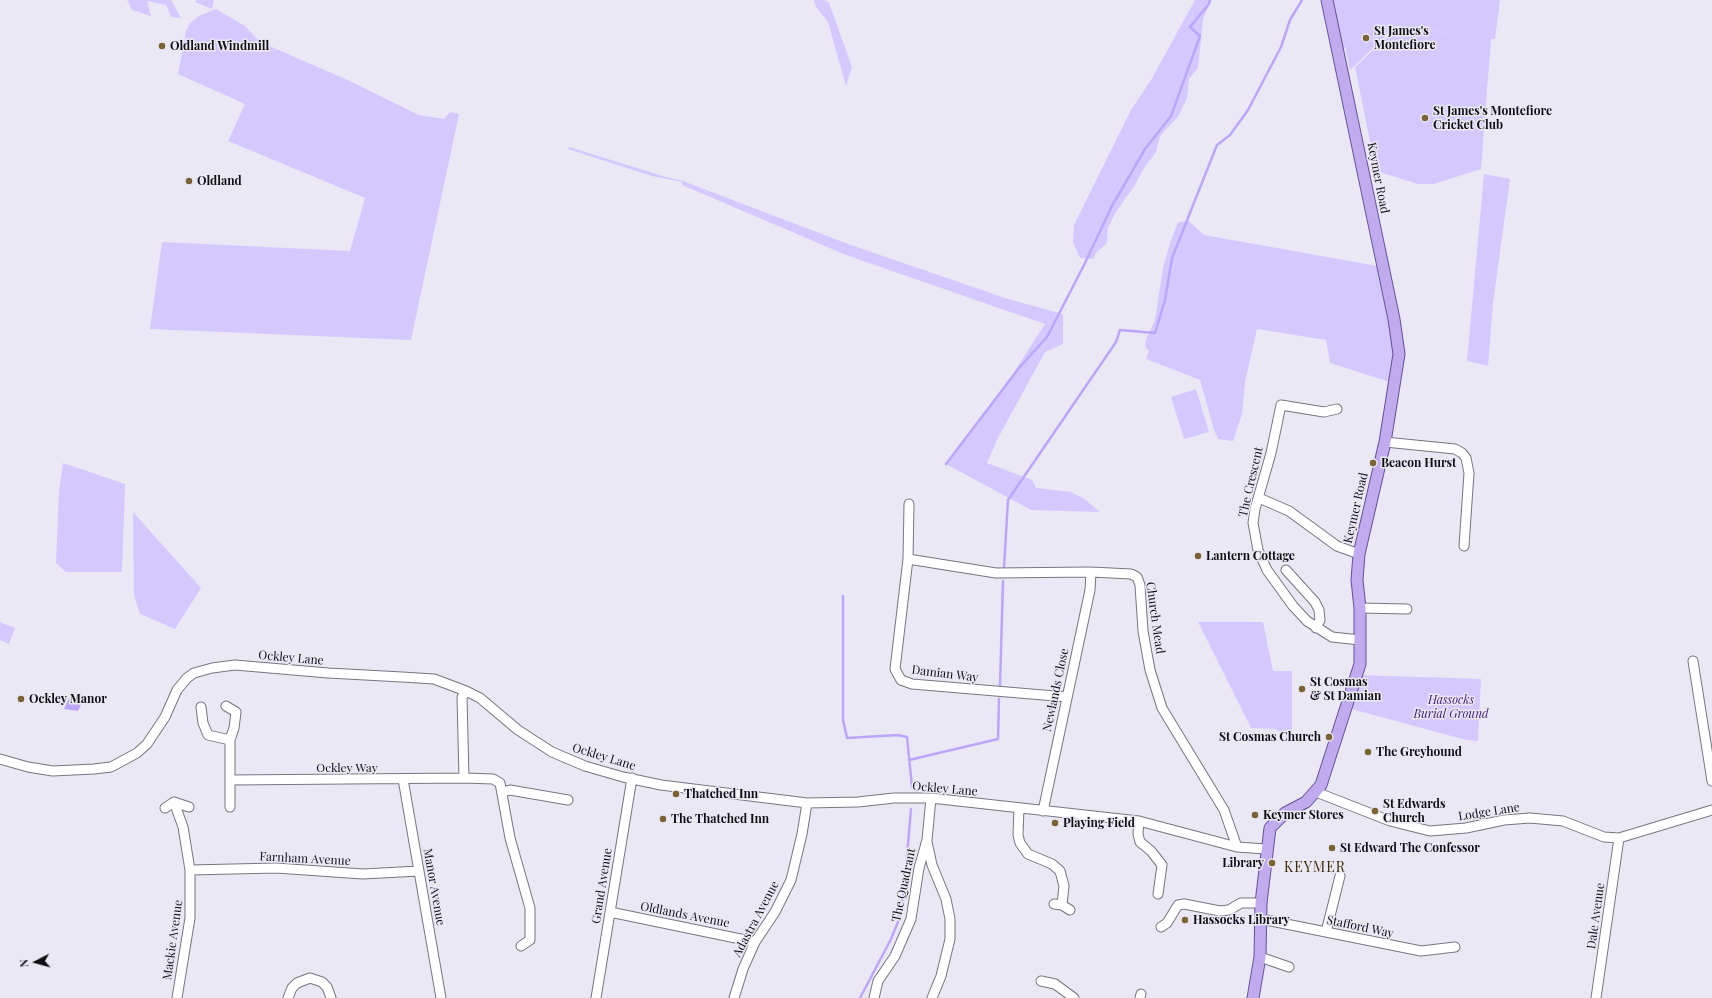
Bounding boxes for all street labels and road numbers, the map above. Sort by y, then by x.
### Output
street label: Keymer Road [1364,141,1392,215]
street label: The Crescent [1236,445,1266,519]
street label: Keymer Road [1341,471,1371,545]
street label: Church Mead [1143,581,1167,655]
street label: Newlands Close [1040,647,1072,733]
street label: Ockley Lane [258,648,324,668]
street label: Damian Way [911,663,979,685]
street label: Ockley Lane [571,741,637,773]
street label: Ockley Way [316,761,378,775]
street label: Ockley Lane [912,779,978,799]
street label: Lodge Lane [1457,800,1521,824]
street label: Manor Avenue [420,847,448,927]
street label: Grand Avenue [589,847,615,925]
street label: The Quadrant [889,847,919,923]
street label: Farnham Avenue [259,849,351,869]
street label: Adastra Avenue [730,879,782,959]
street label: Dale Avenue [1584,882,1608,950]
street label: Mackie Avenue [160,899,186,981]
street label: Oldlands Avenue [639,899,731,931]
street label: Stafford Way [1325,913,1395,941]

